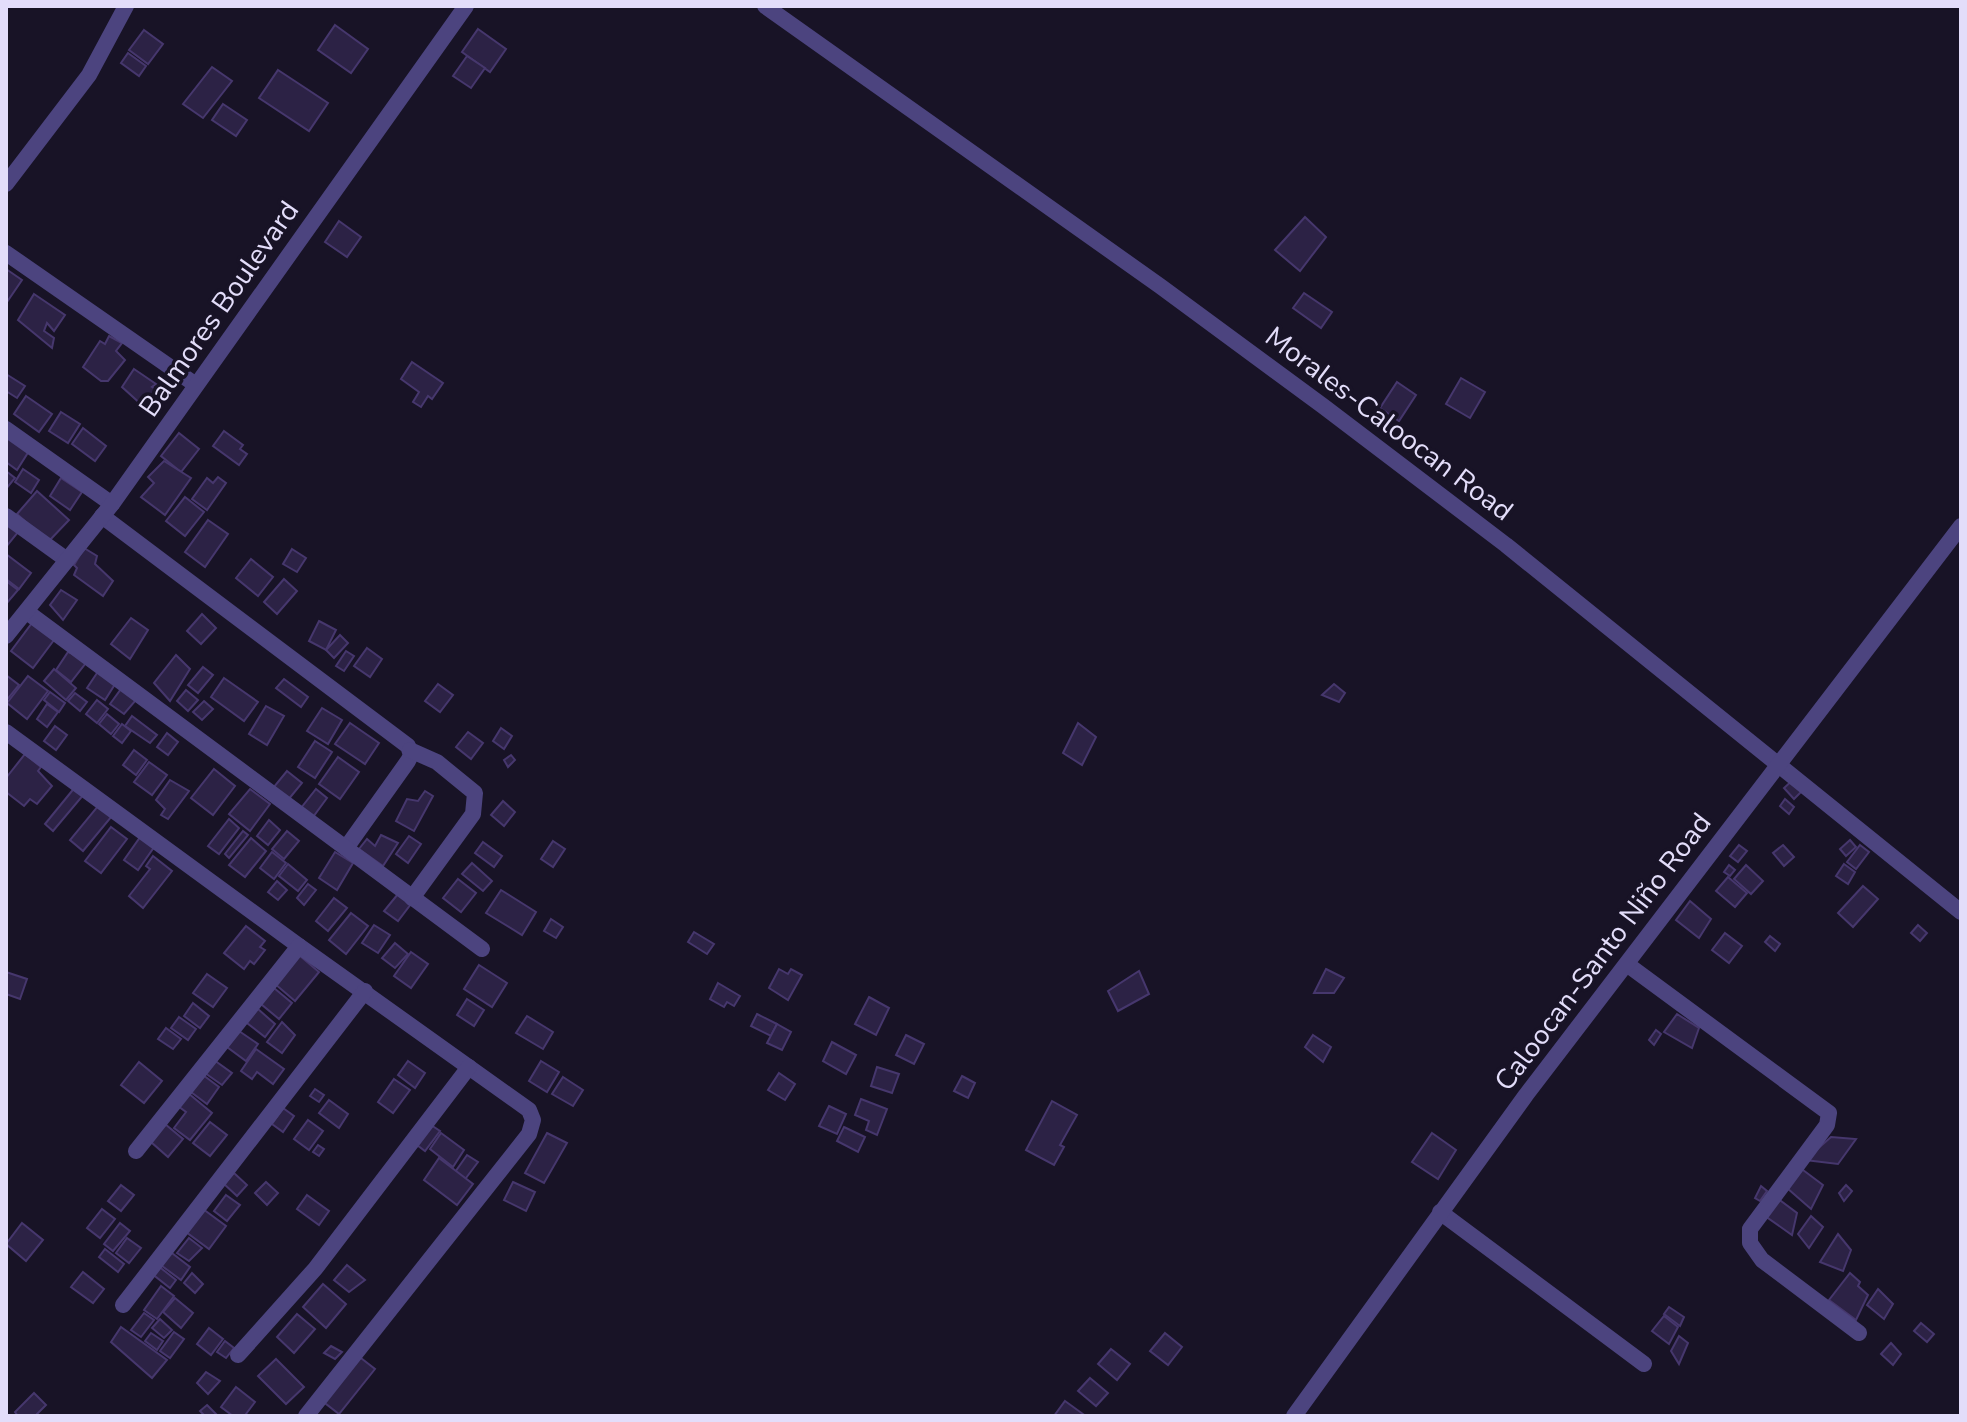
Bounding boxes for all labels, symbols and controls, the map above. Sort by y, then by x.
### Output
street label: Balmores Boulevard [130,194,308,424]
street label: Morales-Caloocan Road [1257,318,1521,530]
street label: Caloocan-Santo Niño Road [1486,805,1720,1099]

